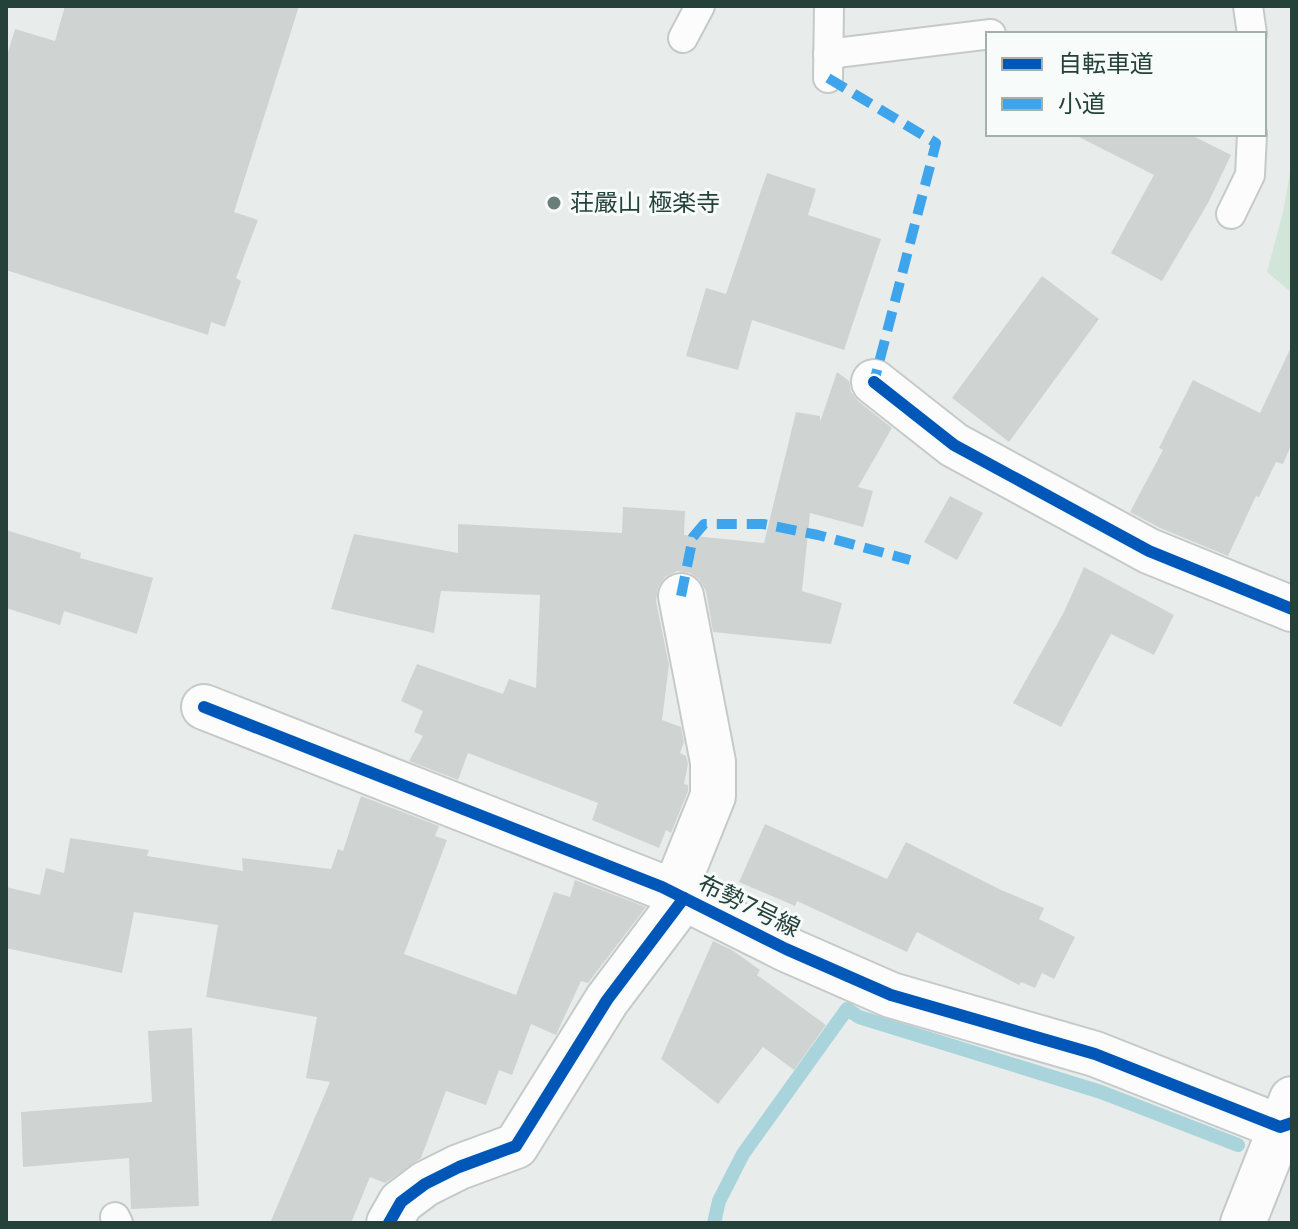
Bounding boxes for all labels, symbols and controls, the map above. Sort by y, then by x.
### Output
legend [986,32,1266,136]
text: 自転車道 [1058,48,1154,77]
text: 小道 [1058,88,1106,117]
place label: 荘嚴山 極楽寺 [570,187,720,216]
marker: 荘嚴山 極楽寺 [545,194,563,212]
street label: 布勢7号線 [694,868,805,942]

